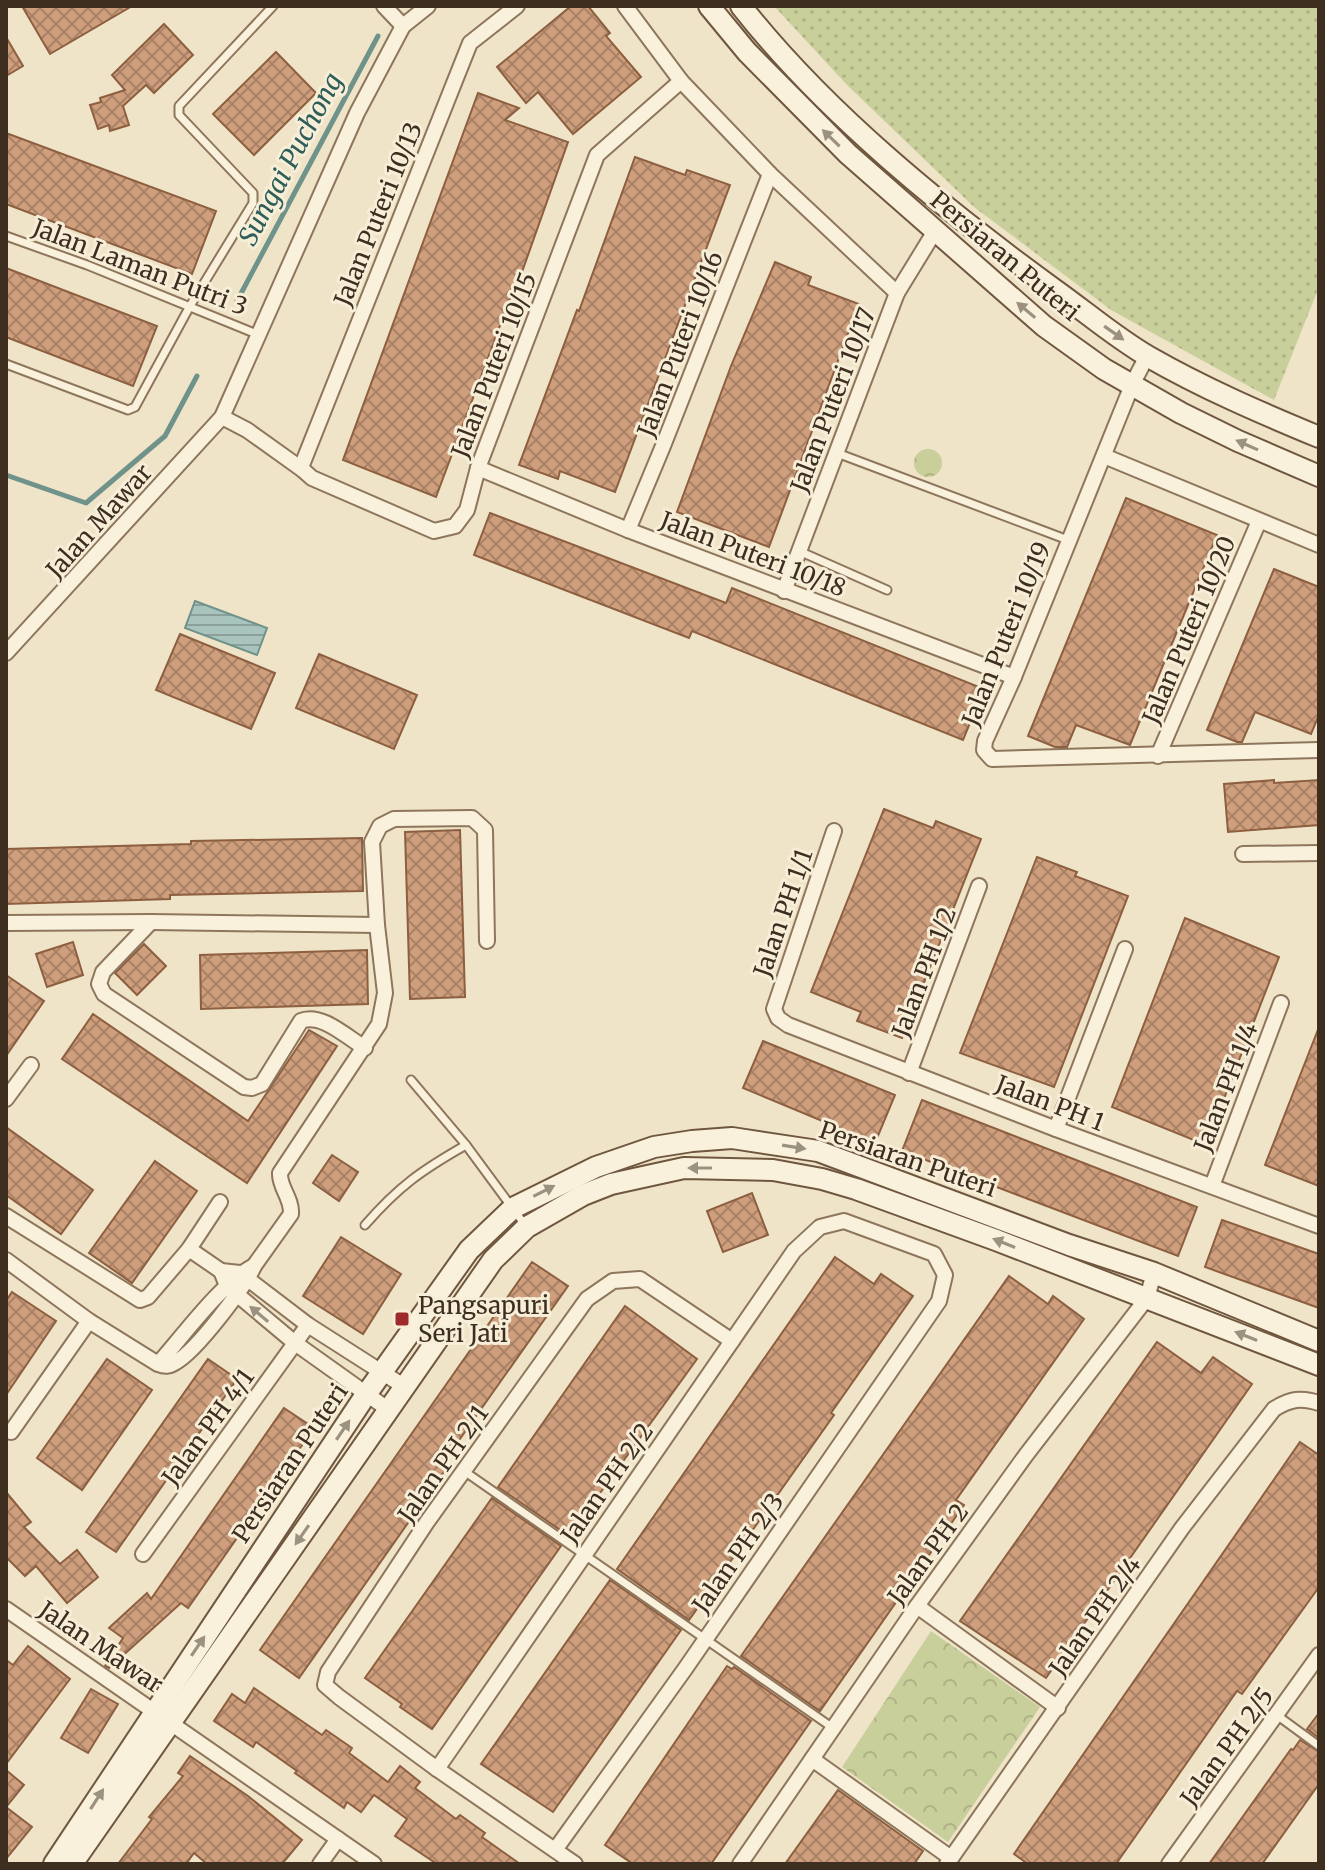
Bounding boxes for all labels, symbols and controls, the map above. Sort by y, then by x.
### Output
water label: Sungai Puchong [231,67,349,251]
street label: Jalan Puteri 10/13 [327,117,429,311]
one-way arrow [822,130,841,148]
street label: Persiaran Puteri [924,184,1086,328]
street label: Jalan Laman Putri 3 [27,211,252,322]
street label: Jalan Puteri 10/16 [630,247,730,442]
street label: Jalan Puteri 10/15 [444,268,544,463]
one-way arrow [1016,302,1036,319]
street label: Jalan Puteri 10/17 [783,303,882,498]
one-way arrow [1104,325,1125,340]
one-way arrow [1235,439,1259,452]
street label: Jalan Mawar [39,457,159,585]
street label: Jalan Puteri 10/18 [655,504,850,604]
street label: Jalan Puteri 10/20 [1135,531,1243,730]
street label: Jalan Puteri 10/19 [955,537,1057,732]
street label: Jalan PH 1/1 [746,845,819,982]
street label: Jalan PH 1/2 [885,903,963,1042]
street label: Jalan PH 1/4 [1187,1018,1265,1157]
street label: Jalan PH 1 [990,1068,1109,1138]
street label: Persiaran Puteri [815,1114,1001,1204]
one-way arrow [782,1141,807,1154]
one-way arrow [687,1162,712,1174]
one-way arrow [533,1185,556,1198]
one-way arrow [992,1236,1016,1249]
place label: Pangsapuri Seri Jati [418,1290,549,1349]
one-way arrow [249,1306,269,1322]
marker: Pangsapuri Seri Jati [393,1310,411,1328]
one-way arrow [1234,1329,1258,1342]
street label: Jalan PH 4/1 [155,1362,261,1492]
street label: Persiaran Puteri [225,1377,355,1549]
street label: Jalan PH 2/1 [391,1399,495,1530]
street label: Jalan PH 2/2 [554,1417,660,1550]
one-way arrow [335,1419,350,1441]
street label: Jalan PH 2/3 [685,1487,791,1620]
street label: Jalan PH 2 [880,1497,975,1611]
one-way arrow [295,1525,310,1546]
street label: Jalan PH 2/4 [1042,1550,1148,1683]
street label: Jalan Mawar [32,1593,169,1700]
one-way arrow [190,1635,205,1657]
street label: Jalan PH 2/5 [1173,1682,1280,1813]
one-way arrow [89,1788,104,1809]

